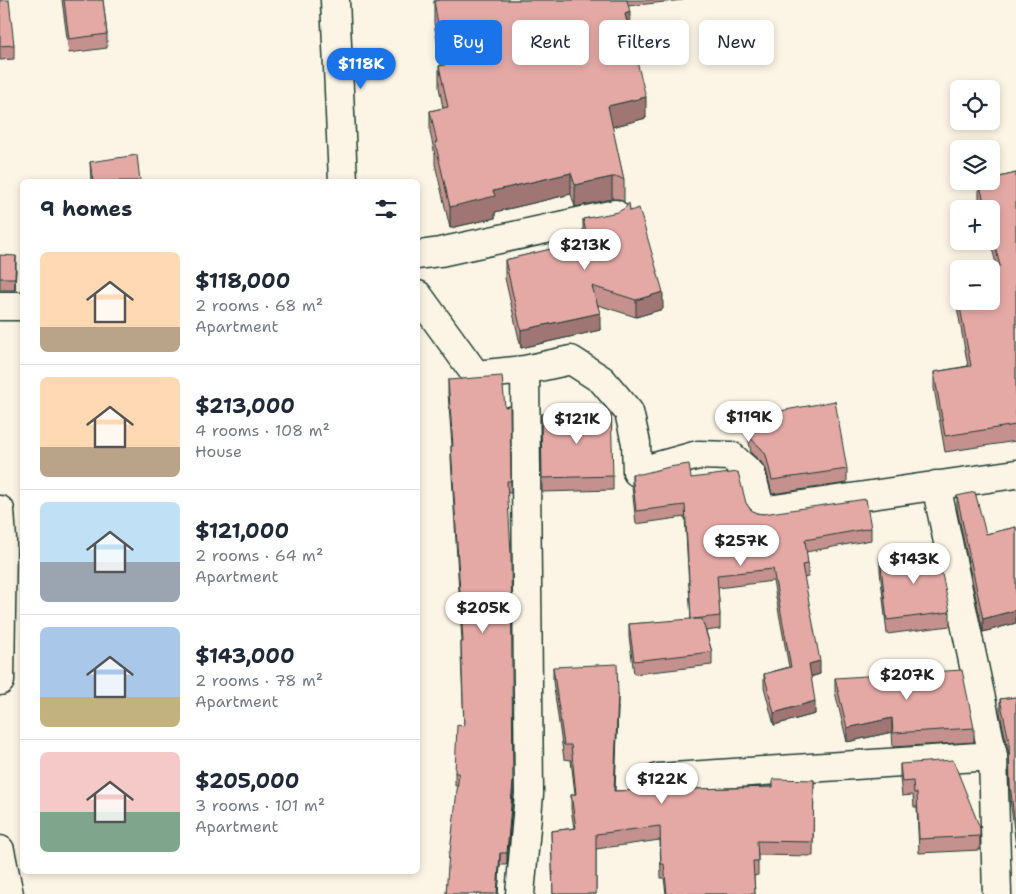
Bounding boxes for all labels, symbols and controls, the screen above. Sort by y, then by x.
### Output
chip: Buy [435,20,502,65]
chip: Rent [512,20,589,65]
chip: Filters [599,20,689,65]
chip: New [699,20,774,65]
pin: $118K [326,48,396,90]
text: $118K [338,53,384,74]
map controls [950,80,1000,310]
button: locate [950,80,1000,130]
button: layers [950,140,1000,190]
text: 9 homes [40,195,132,223]
icon: filters [372,195,400,223]
button: + [950,200,1000,250]
pin: $213K [550,228,620,271]
text: $213K [560,234,610,255]
button: − [950,260,1000,310]
text: $118,000 [195,267,290,295]
icon: home [80,272,140,332]
text: 2 rooms · 68 m² [195,295,323,316]
text: Apartment [195,316,278,337]
text: $213,000 [195,392,295,420]
icon: home [80,397,140,457]
pin: $119K [714,400,784,443]
pin: $121K [542,402,612,445]
text: $119K [726,406,772,427]
text: $121K [554,408,600,429]
text: 4 rooms · 108 m² [195,420,330,441]
text: House [195,441,242,462]
text: $121,000 [195,517,289,545]
icon: home [80,522,140,582]
pin: $257K [706,524,776,567]
text: $257K [714,530,768,551]
pin: $143K [879,542,949,585]
text: 2 rooms · 64 m² [195,545,323,566]
text: $143K [889,548,939,569]
text: Apartment [195,566,278,587]
pin: $205K [448,592,518,634]
text: $205K [456,597,510,618]
text: $143,000 [195,642,295,670]
icon: home [80,647,140,707]
pin: $207K [872,658,942,701]
text: $207K [880,664,934,685]
text: 2 rooms · 78 m² [195,670,323,691]
text: Apartment [195,691,278,712]
pin: $122K [627,762,697,805]
text: $205,000 [195,767,299,795]
text: $122K [637,768,687,789]
icon: home [80,772,140,832]
text: 3 rooms · 101 m² [195,795,325,816]
text: Apartment [195,816,278,837]

